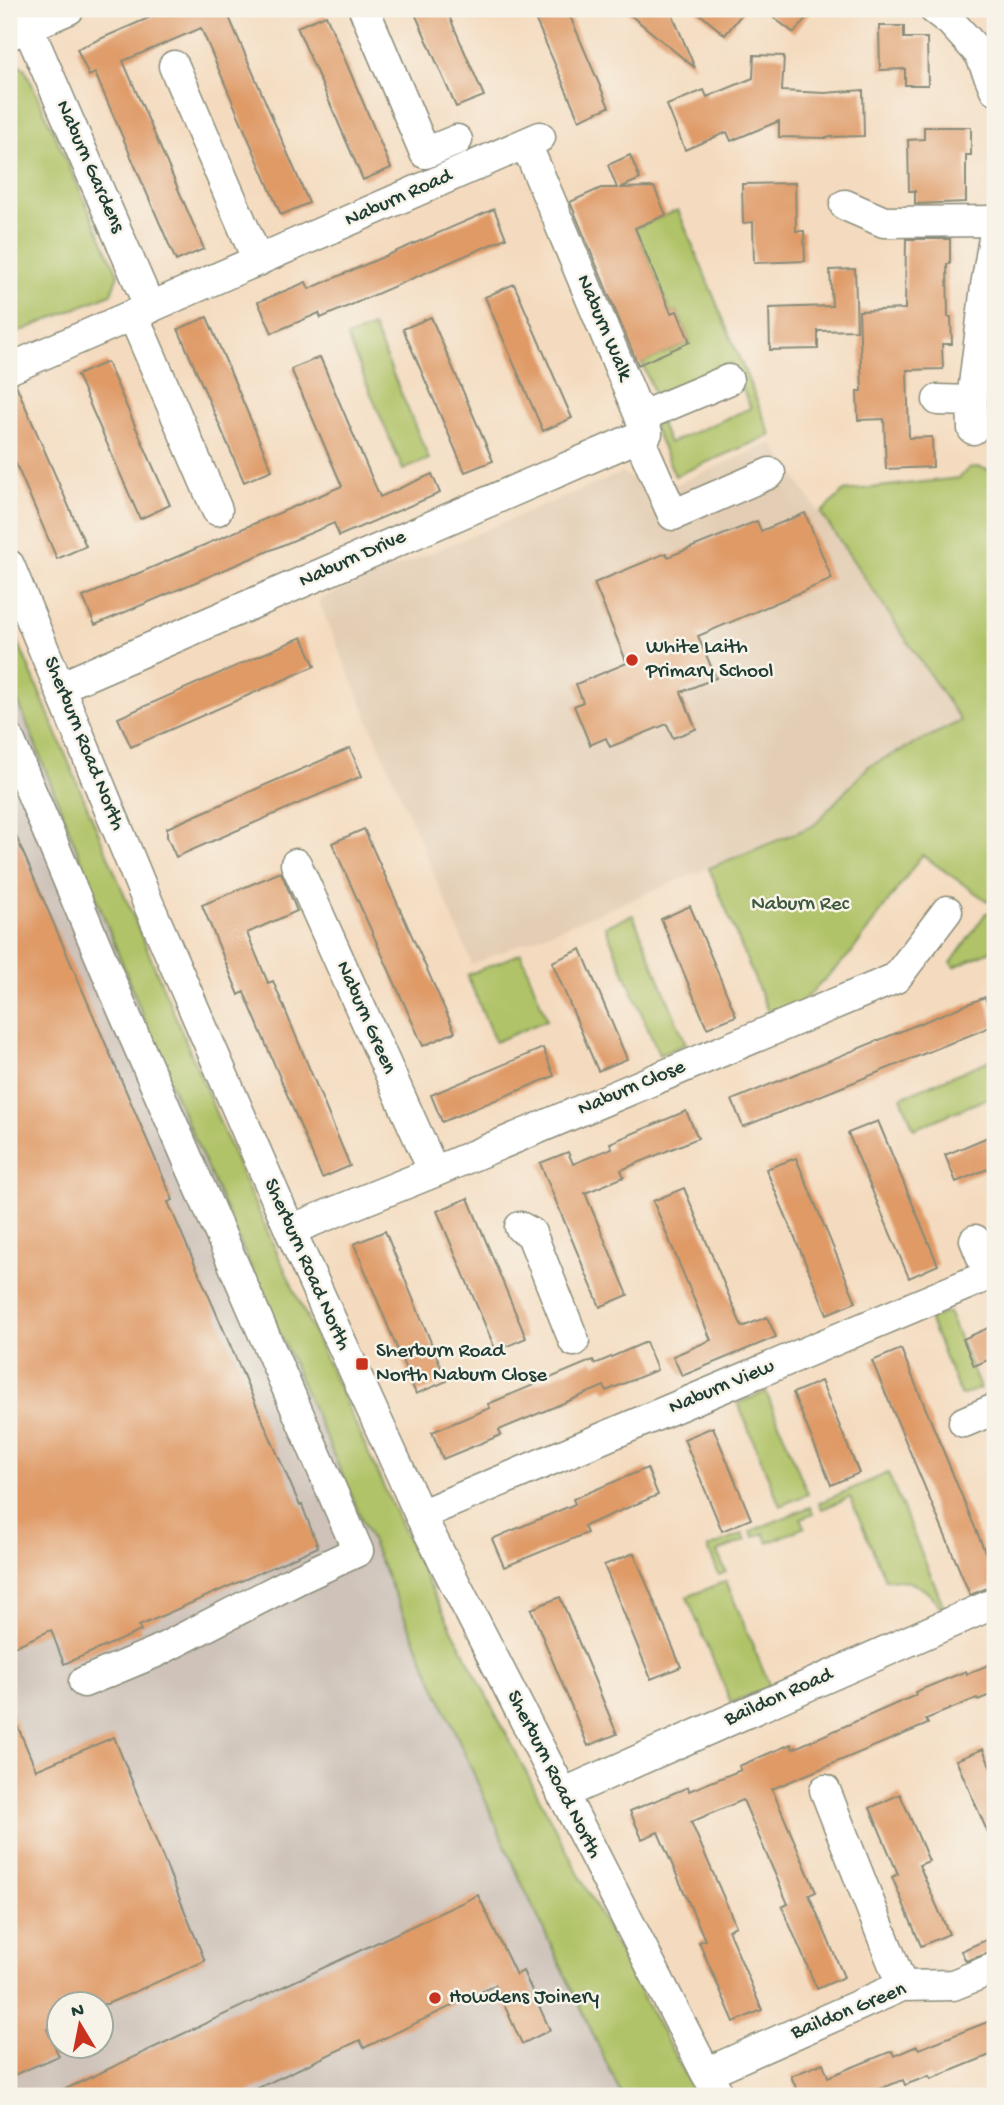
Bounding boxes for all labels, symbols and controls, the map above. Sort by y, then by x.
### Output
street label: Naburn Gardens [49,97,130,238]
street label: Naburn Road [342,164,458,234]
street label: Naburn Walk [570,271,637,387]
street label: Naburn Drive [296,525,411,595]
place label: White Laith Primary School [645,636,773,685]
marker: White Laith Primary School [624,652,640,668]
street label: Sherburn Road North [37,653,129,835]
park label: Naburn Rec [751,893,850,918]
street label: Naburn Green [329,958,401,1078]
street label: Naburn Close [575,1055,690,1123]
street label: Sherburn Road North [257,1175,355,1355]
place label: Sherburn Road North Naburn Close [376,1340,548,1389]
street label: Naburn View [666,1354,779,1421]
marker: Sherburn Road North Naburn Close [354,1356,370,1372]
street label: Baildon Road [720,1662,838,1733]
street label: Sherburn Road North [500,1687,606,1863]
street label: Baildon Green [787,1978,910,2047]
place label: Howdens Joinery [449,1986,599,2011]
north arrow [46,1990,116,2060]
marker: Howdens Joinery [427,1990,443,2006]
text: N [70,1999,86,2024]

